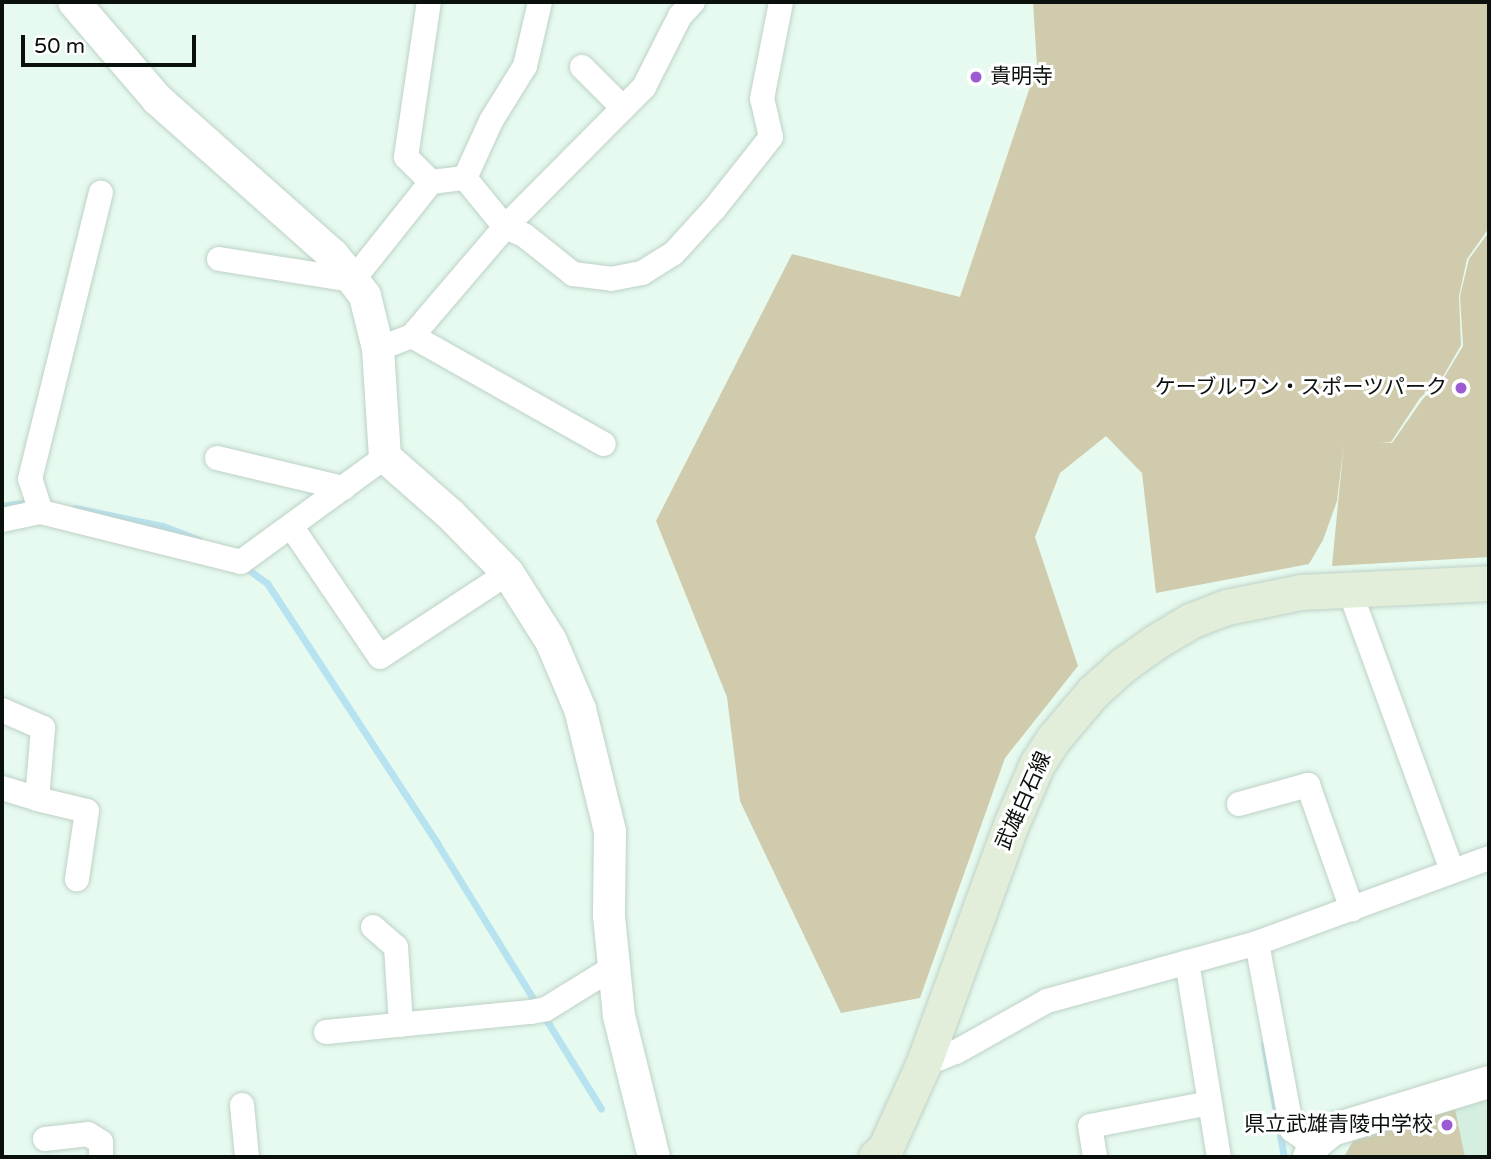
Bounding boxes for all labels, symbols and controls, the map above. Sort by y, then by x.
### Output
scale bar [24,21,200,65]
text: 50 m [34,34,85,59]
place label: 貴明寺 [990,64,1053,90]
marker: 貴明寺 [968,69,984,85]
place label: ケーブルワン・スポーツパーク [1153,375,1447,401]
marker: ケーブルワン・スポーツパーク [1453,380,1469,396]
street label: 武雄白石線 [991,748,1057,854]
place label: 県立武雄青陵中学校 [1244,1112,1433,1138]
marker: 県立武雄青陵中学校 [1439,1117,1455,1133]

